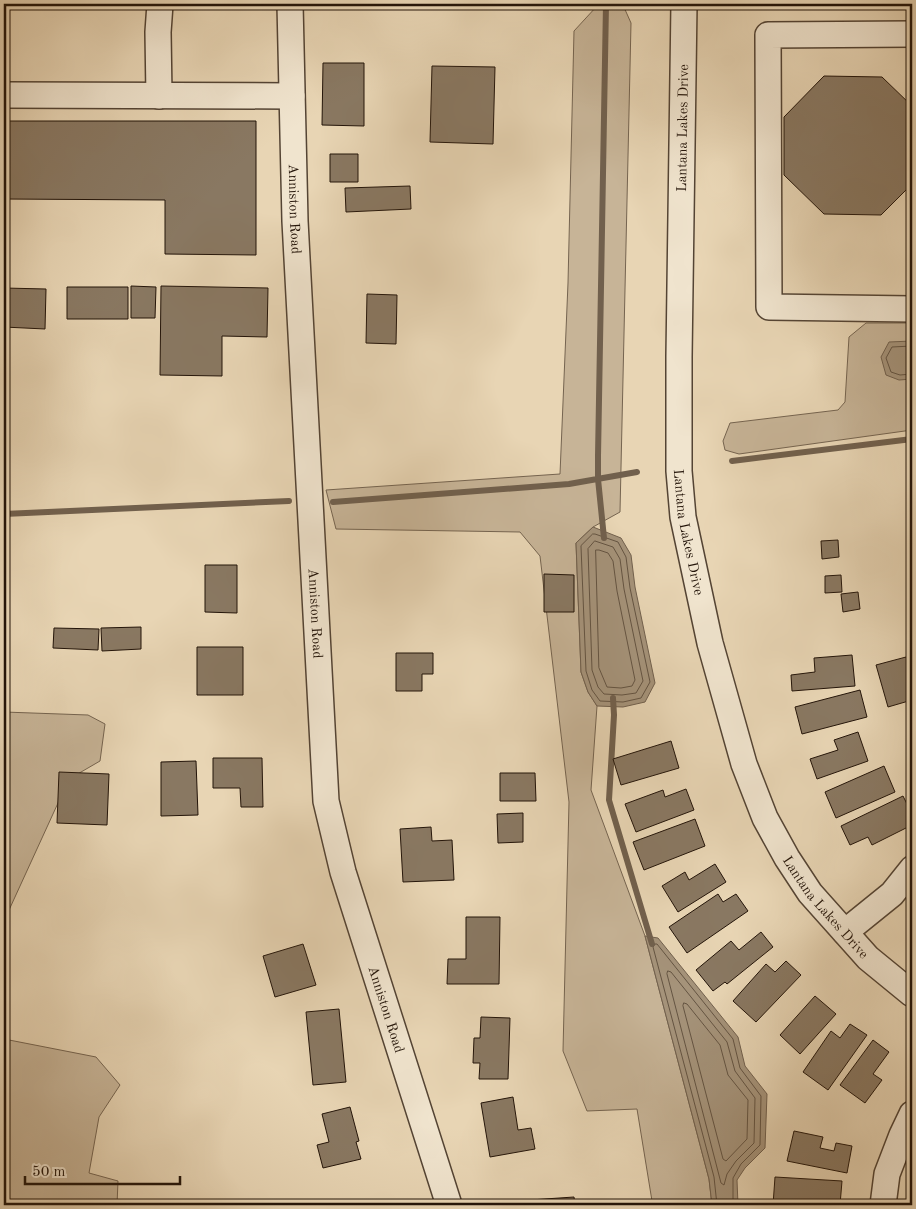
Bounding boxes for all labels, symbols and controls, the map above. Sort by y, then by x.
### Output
street label: Lantana Lakes Drive [675,64,691,192]
street label: Anniston Road [286,164,303,254]
street label: Lantana Lakes Drive [671,469,706,597]
street label: Anniston Road [306,568,324,659]
street label: Lantana Lakes Drive [780,854,871,962]
street label: Anniston Road [365,964,406,1055]
scale bar [25,1154,180,1186]
text: 50 m [32,1165,66,1180]

